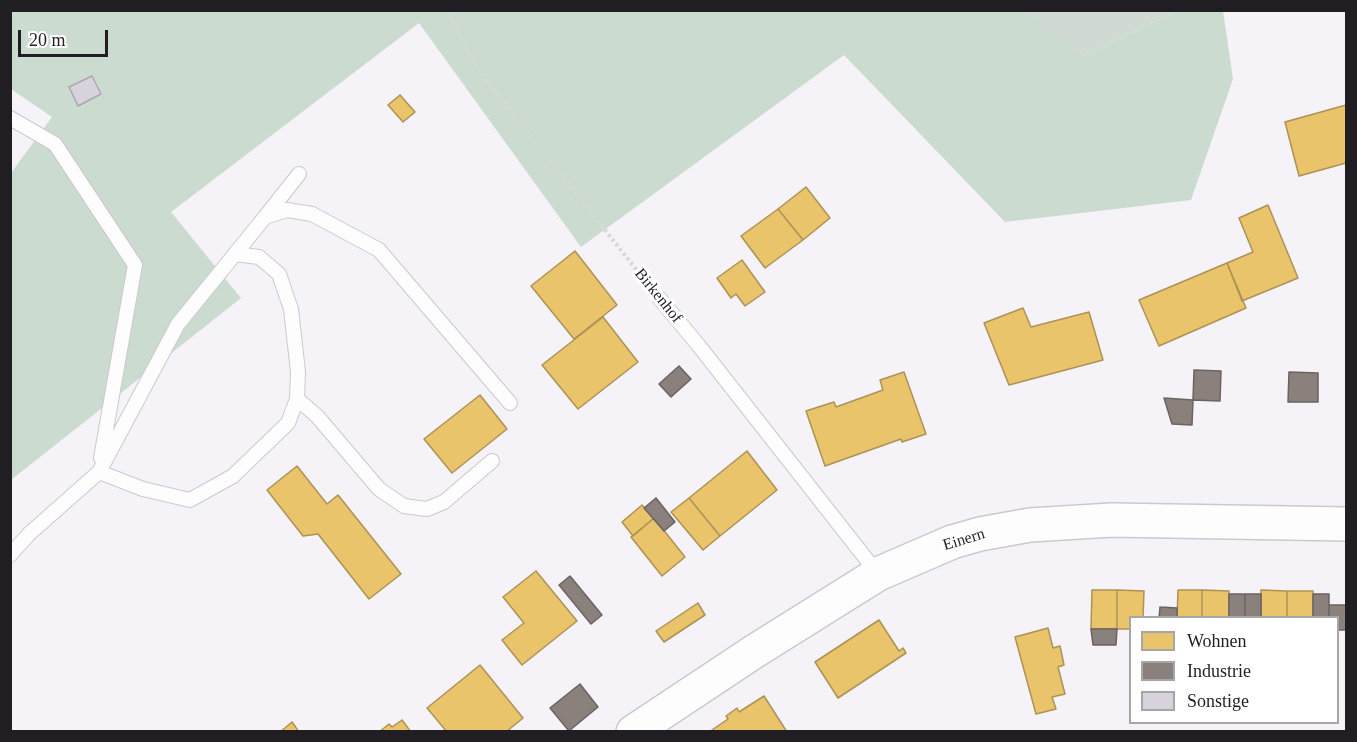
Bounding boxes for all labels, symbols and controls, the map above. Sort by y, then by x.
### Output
scale bar [21,18,111,56]
text: 20 m [29,30,66,50]
street label: Birkenhof [630,265,686,327]
street label: Einern [941,525,987,555]
legend [1129,616,1339,724]
text: Wohnen [1187,631,1247,651]
text: Industrie [1187,661,1251,681]
text: Sonstige [1187,691,1249,711]

